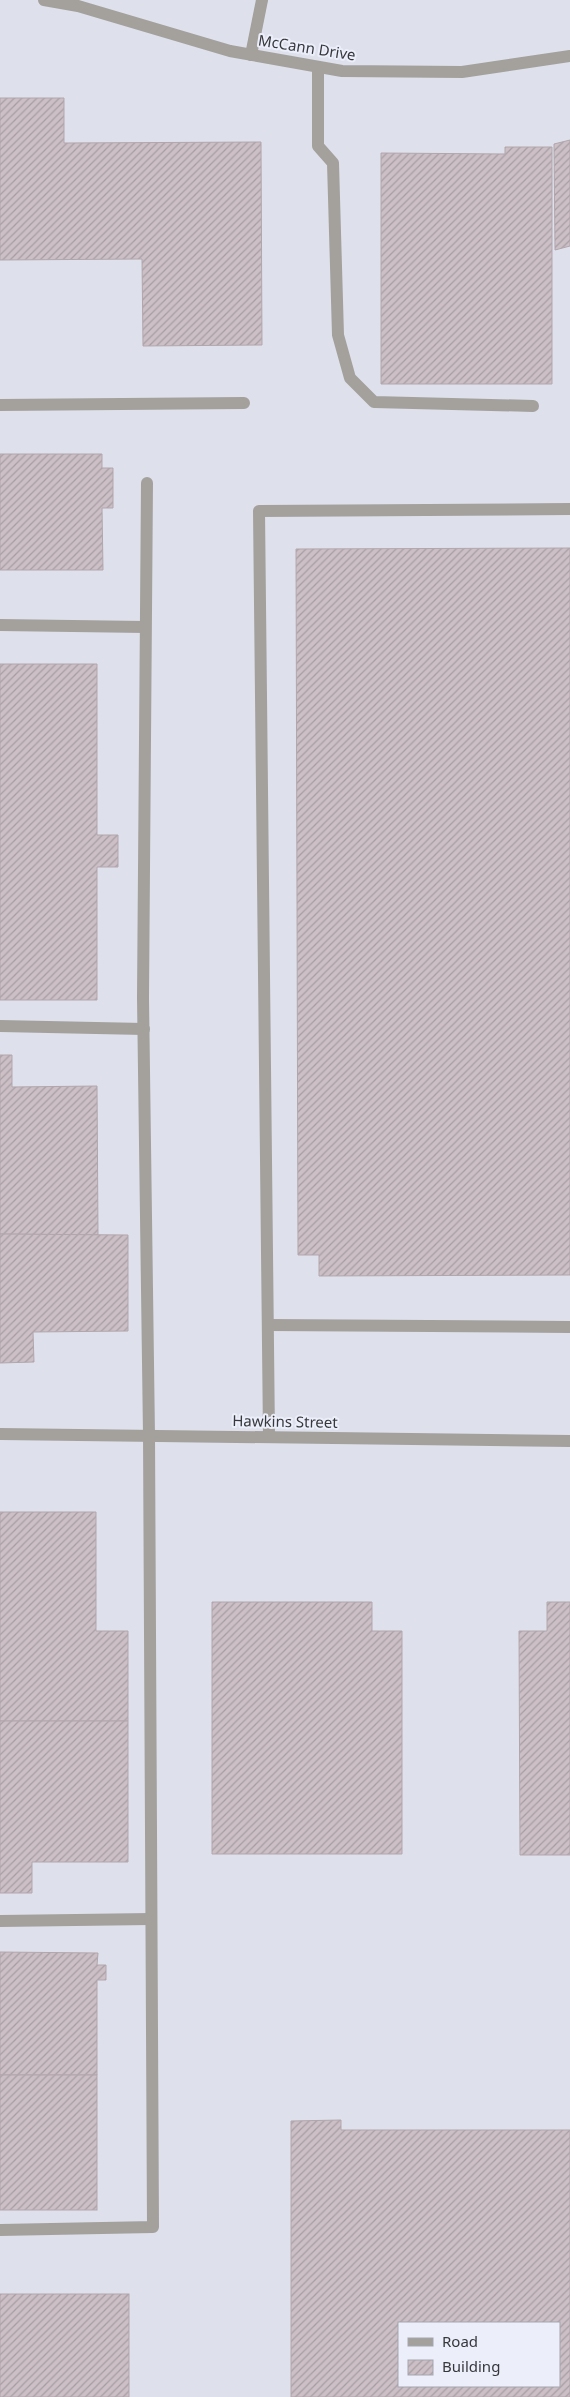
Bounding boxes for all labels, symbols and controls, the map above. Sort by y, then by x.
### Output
street label: McCann Drive [257,29,357,65]
street label: Hawkins Street [232,1410,338,1432]
legend [398,2322,560,2387]
text: Road [442,2331,478,2351]
text: Building [442,2356,500,2376]

